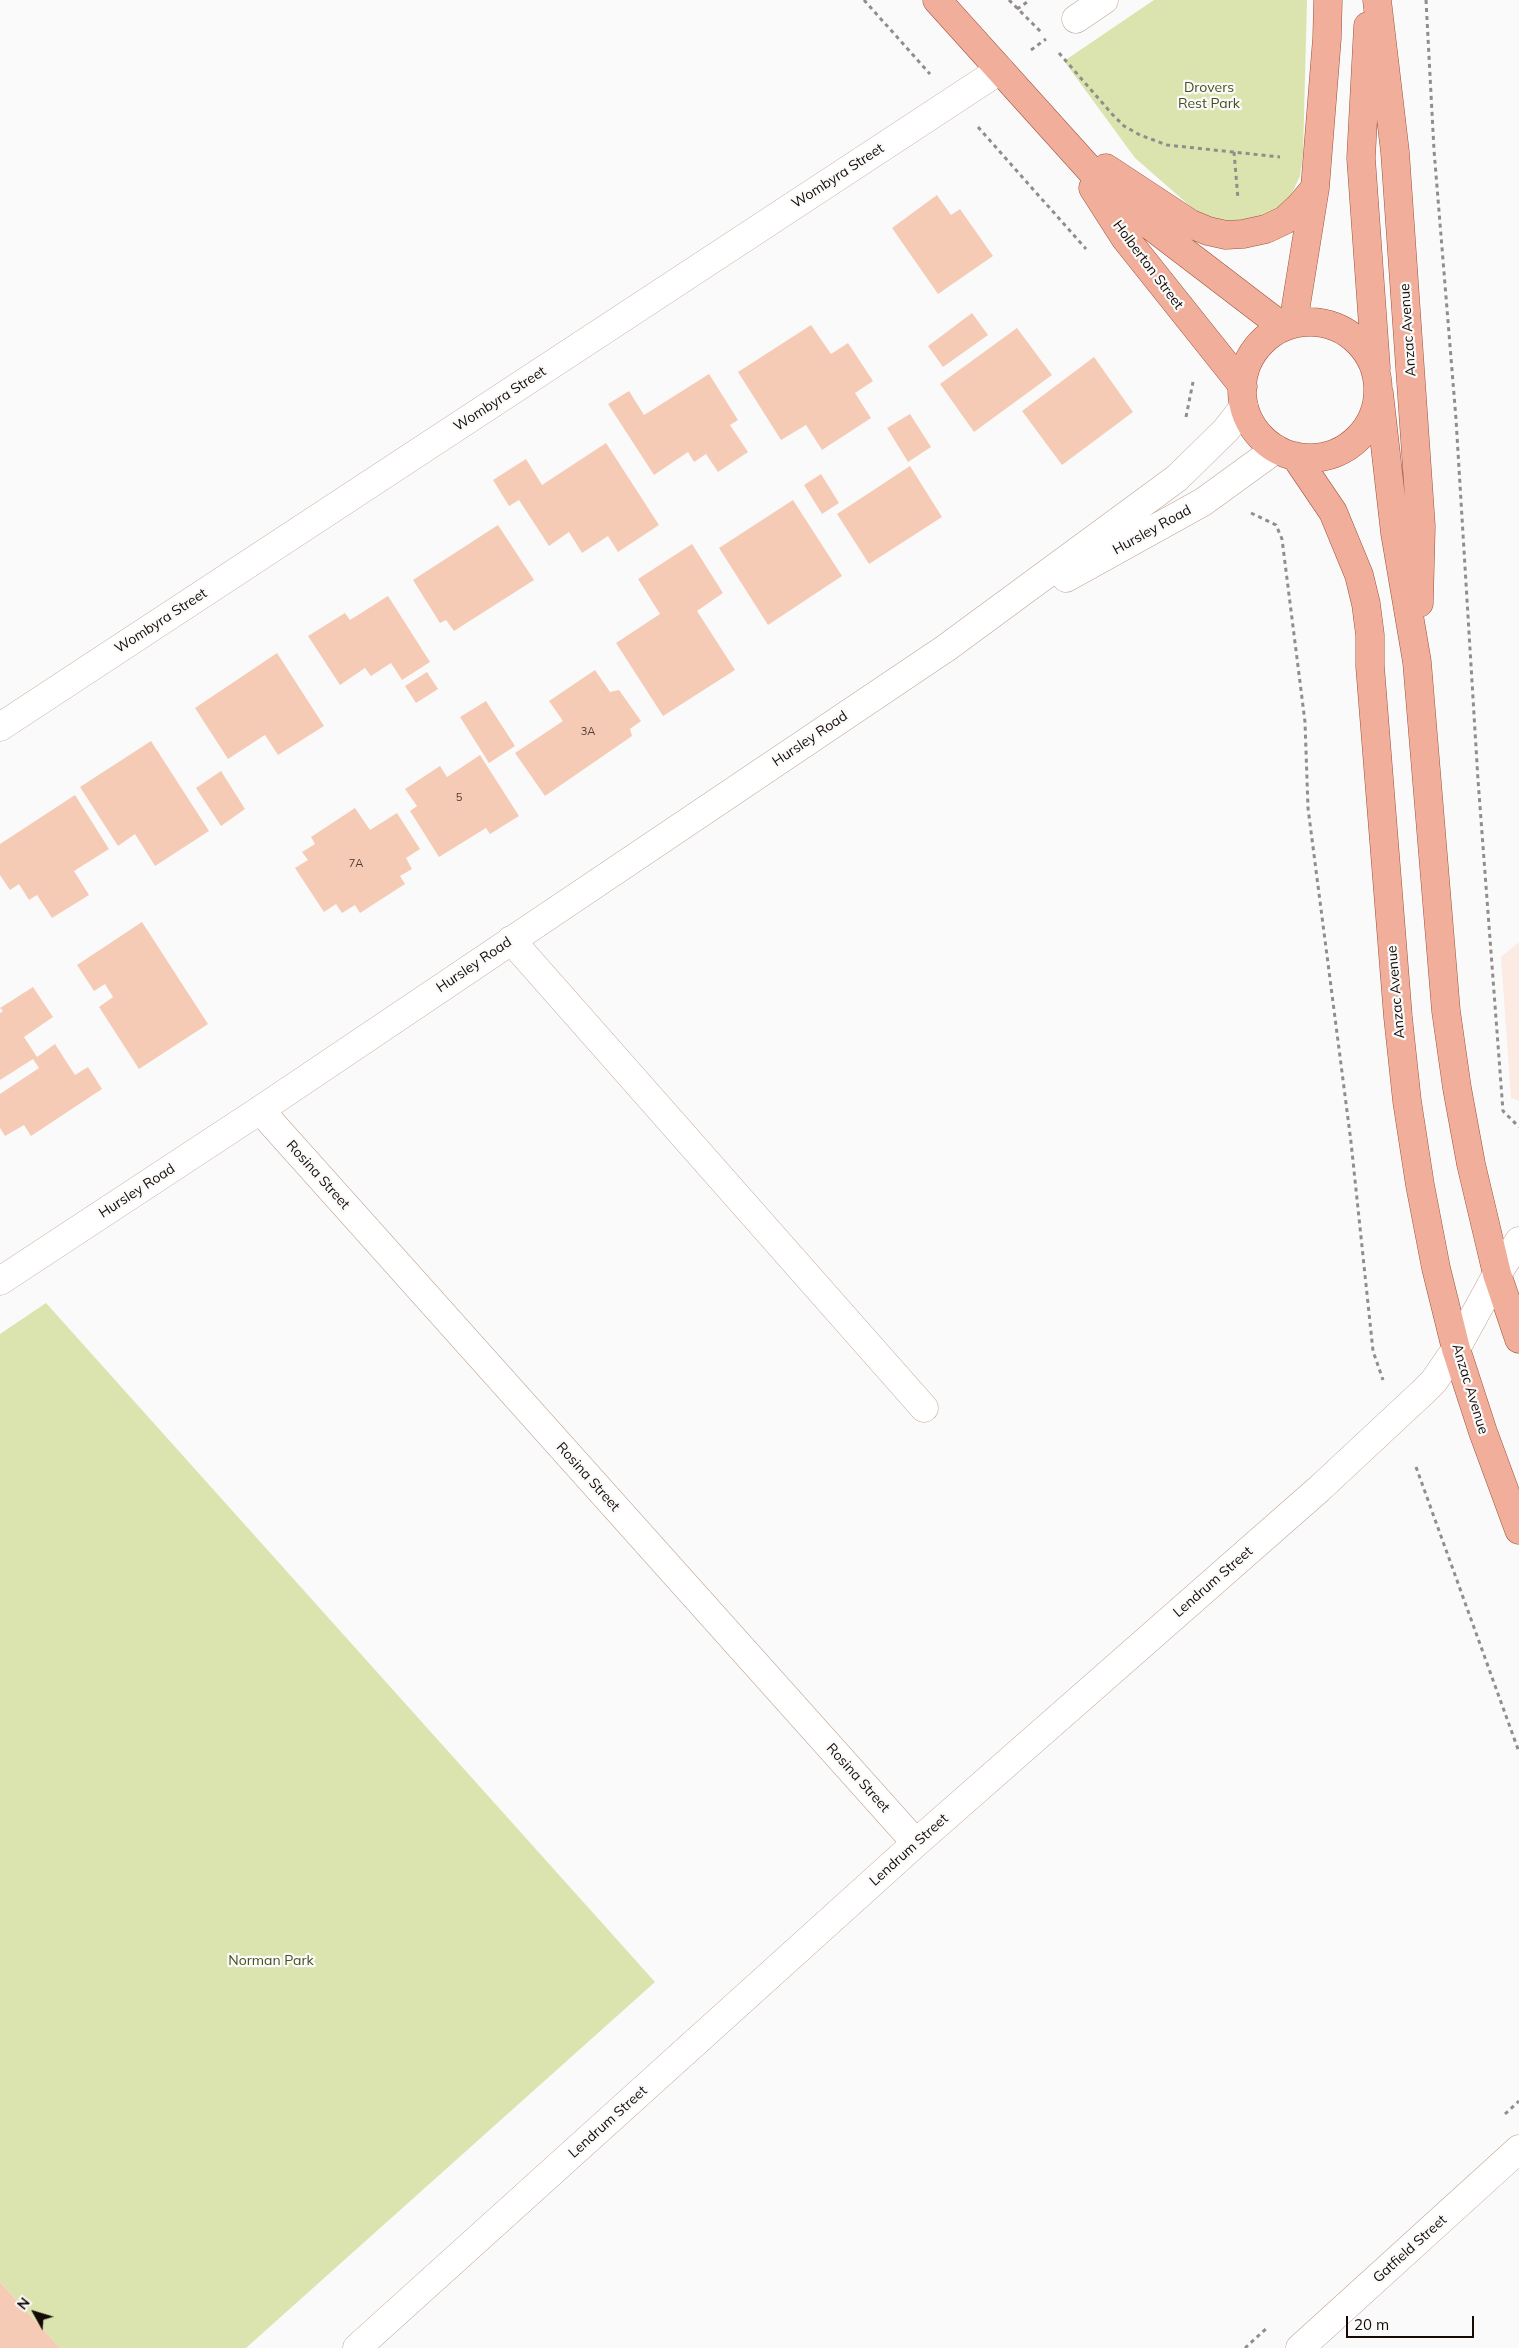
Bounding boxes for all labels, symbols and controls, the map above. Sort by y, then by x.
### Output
park label: Drovers Rest Park [1178,80,1240,112]
street label: Wombyra Street [789,140,887,212]
street label: Holberton Street [1109,217,1187,313]
street label: Anzac Avenue [1396,283,1420,377]
street label: Wombyra Street [451,363,549,435]
street label: Hursley Road [1110,502,1194,558]
street label: Wombyra Street [112,585,210,657]
street label: Hursley Road [769,708,851,770]
house number: 3A [581,725,595,739]
house number: 5 [456,791,462,805]
house number: 7A [349,857,363,871]
street label: Hursley Road [433,934,515,996]
street label: Anzac Avenue [1384,945,1408,1039]
street label: Rosina Street [283,1137,353,1213]
street label: Hursley Road [96,1160,178,1222]
street label: Anzac Avenue [1448,1342,1492,1436]
street label: Rosina Street [553,1439,623,1515]
street label: Lendrum Street [1170,1543,1256,1621]
street label: Rosina Street [823,1740,893,1816]
street label: Lendrum Street [866,1810,952,1890]
park label: Norman Park [228,1953,314,1969]
street label: Lendrum Street [565,2082,651,2162]
street label: Gatfield Street [1370,2212,1450,2286]
north arrow [10,2288,60,2338]
text: N [13,2294,34,2313]
scale bar [1349,2306,1476,2338]
text: 20 m [1354,2315,1389,2334]

